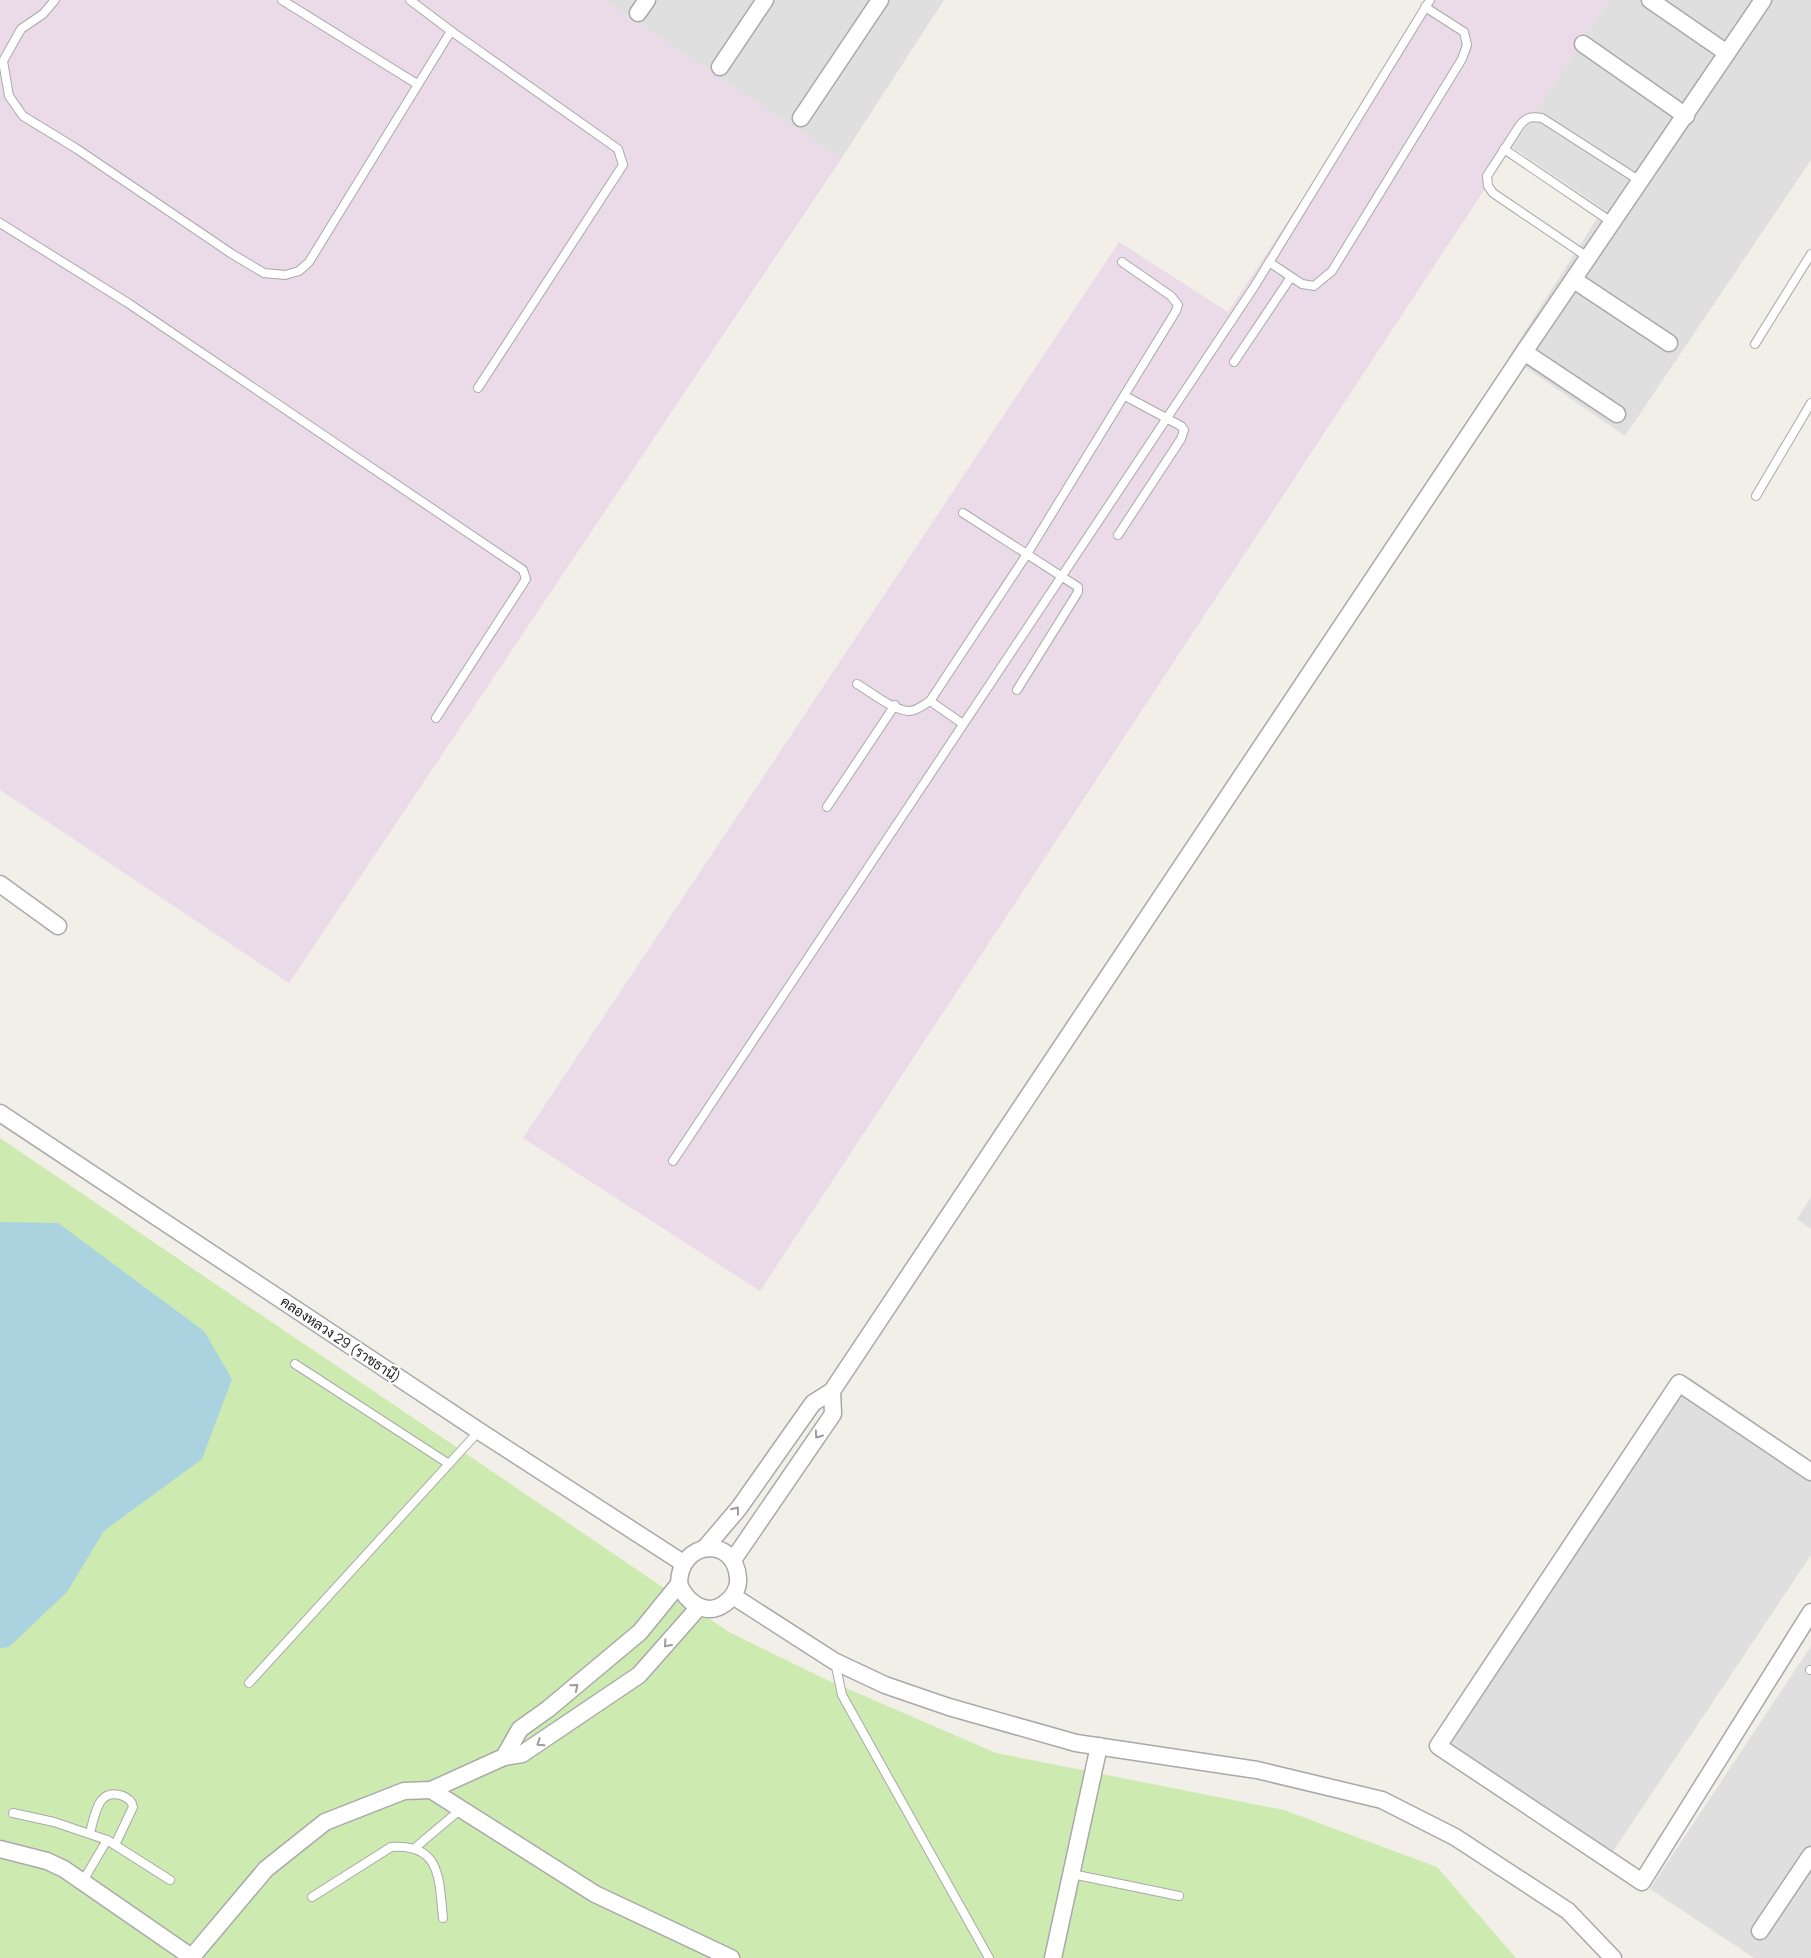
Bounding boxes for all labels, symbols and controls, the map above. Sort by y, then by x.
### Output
street label: คลองหลวง 29 (ราชธานี) [277,1292,405,1386]
one-way arrow [815,1429,824,1439]
one-way arrow [730,1507,739,1516]
one-way arrow [664,1638,673,1647]
one-way arrow [569,1683,578,1692]
one-way arrow [536,1737,546,1746]

